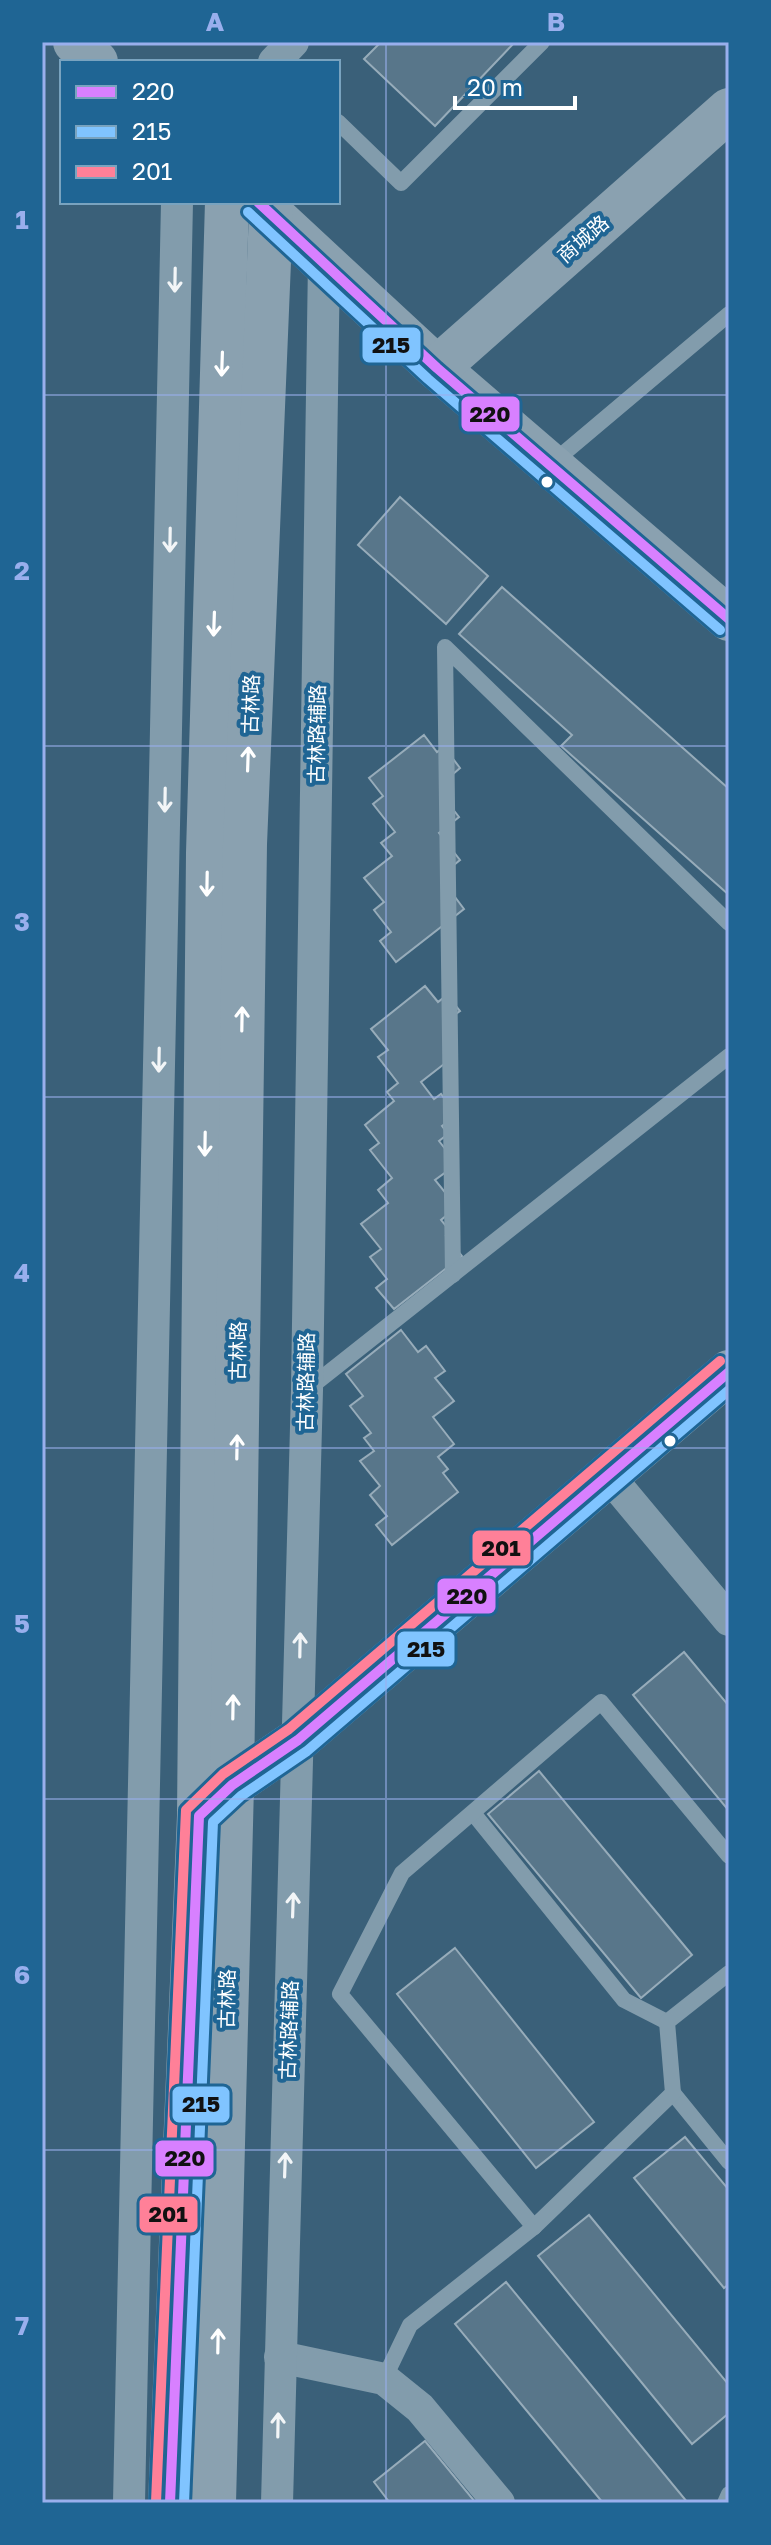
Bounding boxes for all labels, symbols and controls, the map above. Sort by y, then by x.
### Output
text: A [206,6,225,37]
text: B [547,6,565,37]
legend [60,60,340,204]
scale bar [455,60,575,110]
text: 20 m [467,72,523,101]
text: 220 [132,76,175,105]
text: 215 [132,116,171,145]
text: 201 [132,156,172,185]
text: 1 [15,204,29,235]
street label: 商城路 [552,210,613,267]
one-way arrow [168,266,183,293]
line badge: 215 [361,326,422,364]
text: 215 [372,331,410,358]
one-way arrow [214,350,229,377]
line badge: 220 [460,395,521,433]
text: 220 [469,400,511,427]
unlabelled marker [539,474,555,490]
one-way arrow [162,526,178,553]
text: 2 [14,555,30,586]
one-way arrow [207,610,222,637]
street label: 古林路 [237,674,263,734]
street label: 古林路辅路 [303,684,329,784]
one-way arrow [241,746,256,773]
one-way arrow [157,786,172,813]
one-way arrow [199,870,215,897]
text: 3 [14,906,30,937]
one-way arrow [235,1006,250,1033]
one-way arrow [151,1046,167,1073]
one-way arrow [197,1130,213,1157]
text: 4 [14,1257,30,1288]
street label: 古林路 [224,1321,250,1381]
street label: 古林路辅路 [292,1332,318,1432]
unlabelled marker [662,1433,678,1449]
one-way arrow [229,1434,245,1461]
line badge: 201 [471,1529,532,1567]
text: 201 [481,1534,521,1561]
line badge: 220 [436,1577,497,1615]
text: 220 [446,1582,488,1609]
text: 5 [14,1608,30,1639]
line badge: 215 [396,1630,456,1668]
one-way arrow [292,1632,308,1659]
text: 215 [407,1635,445,1662]
one-way arrow [226,1694,241,1721]
one-way arrow [285,1892,301,1919]
text: 6 [14,1959,30,1990]
street label: 古林路 [213,1969,239,2029]
street label: 古林路辅路 [274,1980,302,2080]
line badge: 215 [171,2085,231,2124]
text: 215 [182,2090,220,2117]
line badge: 220 [154,2139,215,2178]
text: 220 [164,2144,206,2171]
one-way arrow [278,2152,293,2179]
line badge: 201 [138,2195,199,2234]
text: 201 [148,2200,188,2227]
text: 7 [15,2310,29,2341]
one-way arrow [210,2328,226,2355]
one-way arrow [271,2412,286,2439]

